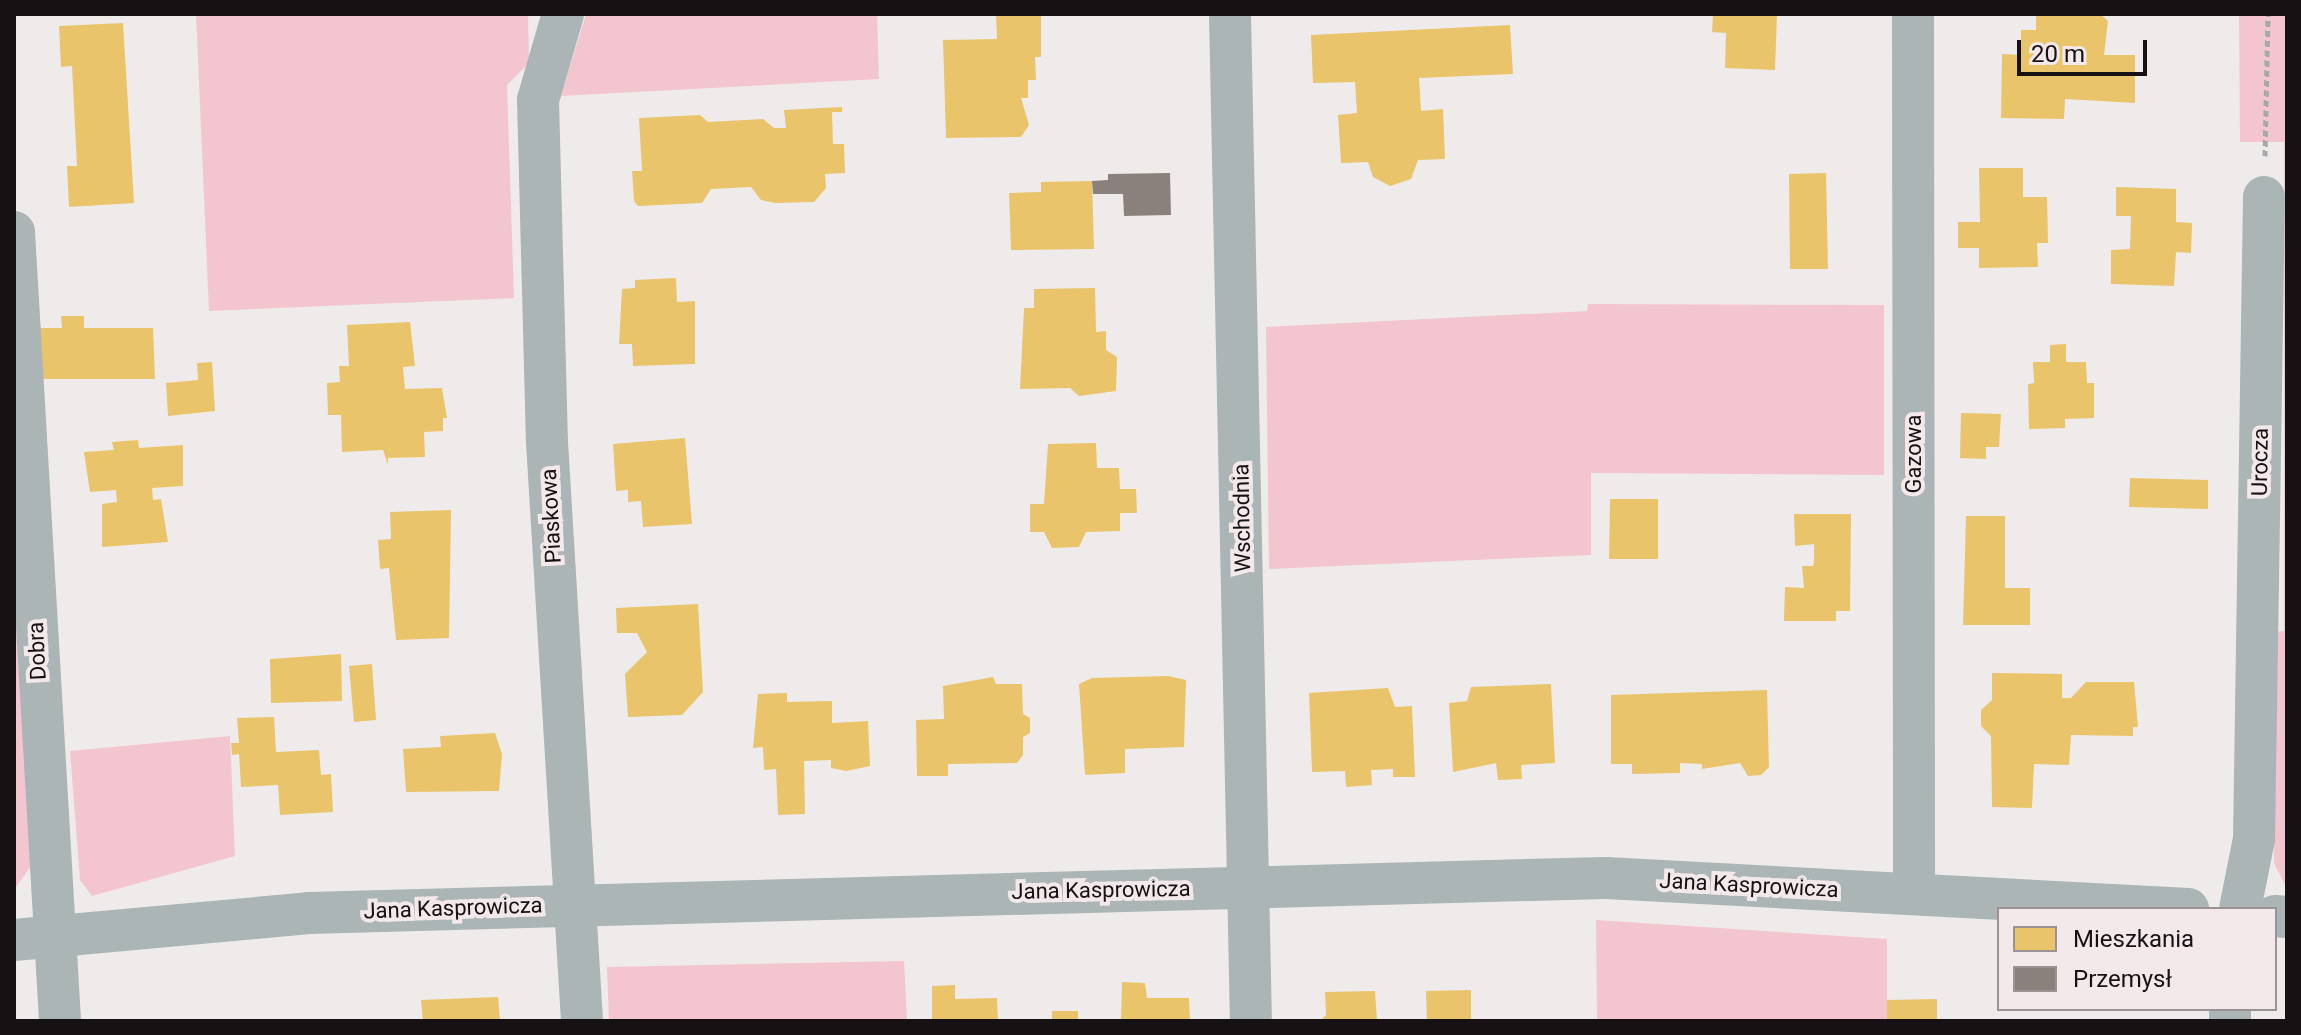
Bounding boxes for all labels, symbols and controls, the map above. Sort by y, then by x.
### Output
scale bar [2021,24,2151,74]
text: 20 m [2031,40,2085,68]
street label: Gazowa [1901,415,1927,493]
street label: Urocza [2246,428,2274,496]
street label: Wschodnia [1228,463,1256,573]
street label: Piaskowa [535,468,567,564]
street label: Dobra [22,621,52,681]
street label: Jana Kasprowicza [1659,867,1839,903]
street label: Jana Kasprowicza [1011,875,1191,905]
street label: Jana Kasprowicza [363,892,543,924]
legend [1997,907,2277,1011]
text: Mieszkania [2073,925,2194,953]
text: Przemysł [2073,965,2172,993]

